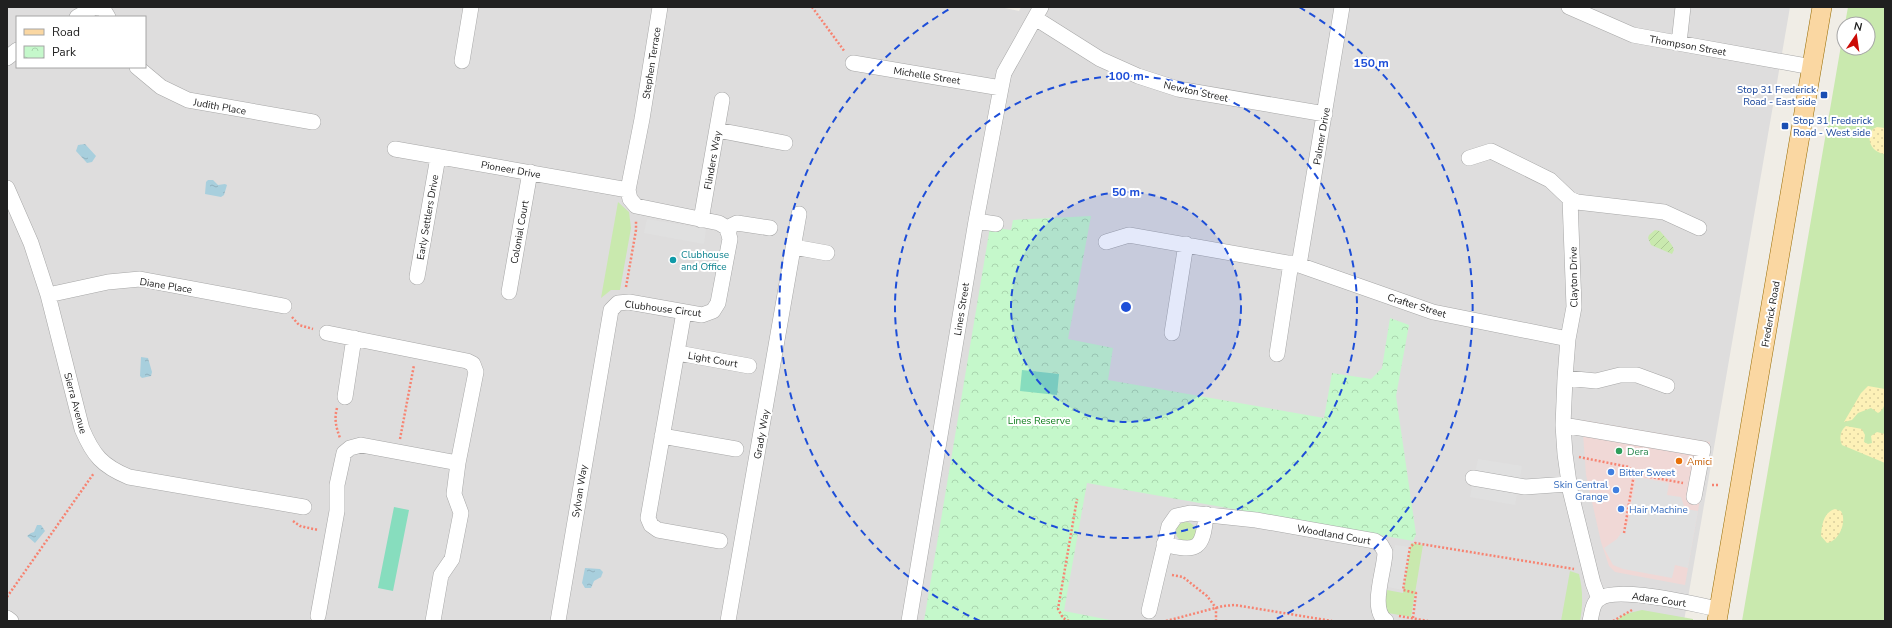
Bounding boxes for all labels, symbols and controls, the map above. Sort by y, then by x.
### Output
legend [16,16,146,68]
north arrow [1836,16,1876,56]
text: N [1852,19,1864,35]
text: Road [52,24,80,40]
street label: Stephen Terrace [639,26,665,100]
street label: Thompson Street [1648,32,1728,60]
text: Park [52,44,77,60]
text: 150 m [1353,55,1389,71]
street label: Michelle Street [892,64,962,88]
text: 100 m [1108,68,1144,84]
street label: Newton Street [1162,78,1230,106]
place label: Stop 31 Frederick Road - East side [1737,83,1817,109]
marker: Stop 31 Frederick Road - East side [1819,90,1829,100]
street label: Judith Place [191,95,247,118]
street label: Palmer Drive [1310,106,1334,166]
place label: Stop 31 Frederick Road - West side [1793,114,1873,140]
marker: Stop 31 Frederick Road - West side [1780,121,1790,131]
street label: Flinders Way [701,129,725,191]
street label: Pioneer Drive [480,158,542,182]
street label: Early Settlers Drive [414,173,442,261]
text: 50 m [1112,184,1140,200]
street label: Colonial Court [508,199,533,265]
street label: Clayton Drive [1566,246,1582,308]
place label: Clubhouse and Office [681,248,729,274]
marker: Clubhouse and Office [668,255,678,265]
street label: Diane Place [139,275,193,297]
street label: Frederick Road [1758,280,1784,348]
street label: Lines Street [951,281,973,337]
street label: Crafter Street [1386,290,1448,322]
street label: Clubhouse Circut [624,297,702,321]
centre of rings [1119,300,1133,314]
street label: Light Court [687,349,739,371]
street label: Sierra Avenue [60,371,90,435]
street label: Grady Way [751,407,773,460]
park label: Lines Reserve [1008,414,1070,428]
place label: Dera [1627,445,1649,459]
marker: Dera [1614,446,1624,456]
place label: Amici [1687,455,1712,469]
marker: Amici [1674,456,1684,466]
street label: Sylvan Way [569,463,591,519]
place label: Bitter Sweet [1619,466,1675,480]
marker: Bitter Sweet [1606,467,1616,477]
place label: Skin Central Grange [1554,478,1608,504]
marker: Skin Central Grange [1611,485,1621,495]
place label: Hair Machine [1629,503,1688,517]
marker: Hair Machine [1616,504,1626,514]
street label: Woodland Court [1296,522,1372,548]
street label: Adare Court [1631,589,1687,611]

